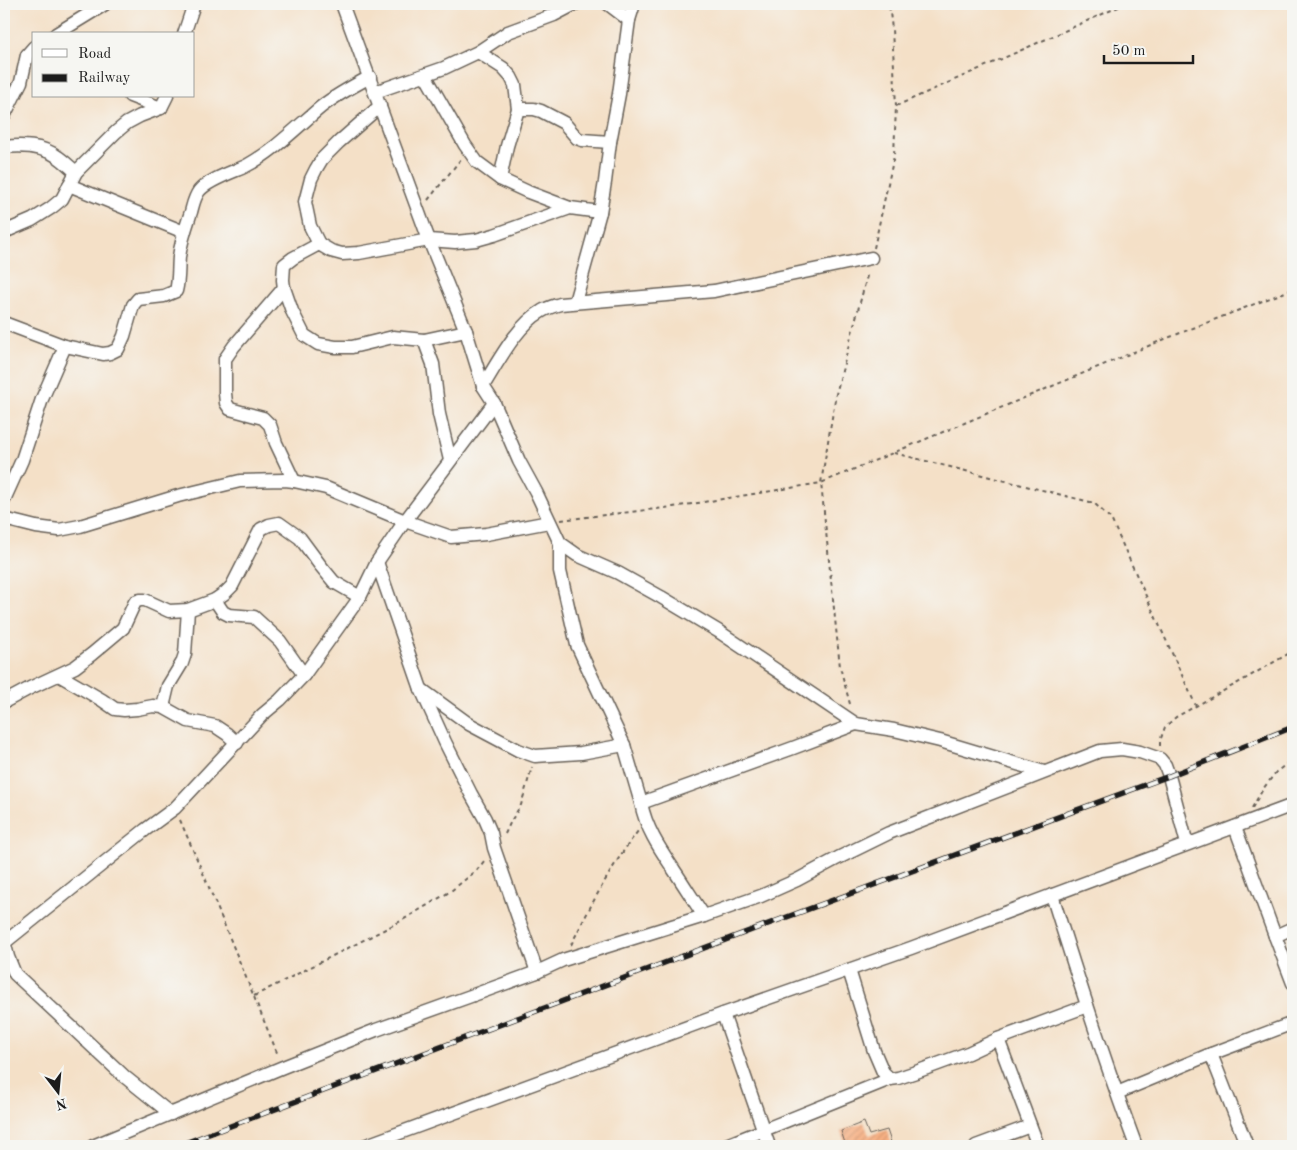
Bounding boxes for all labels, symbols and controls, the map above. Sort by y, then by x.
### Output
legend [32,32,195,98]
scale bar [1104,32,1193,64]
text: 50 m [1112,44,1146,59]
text: Road [78,47,112,62]
text: Railway [78,71,131,86]
north arrow [32,1068,82,1118]
text: N [54,1095,68,1112]

